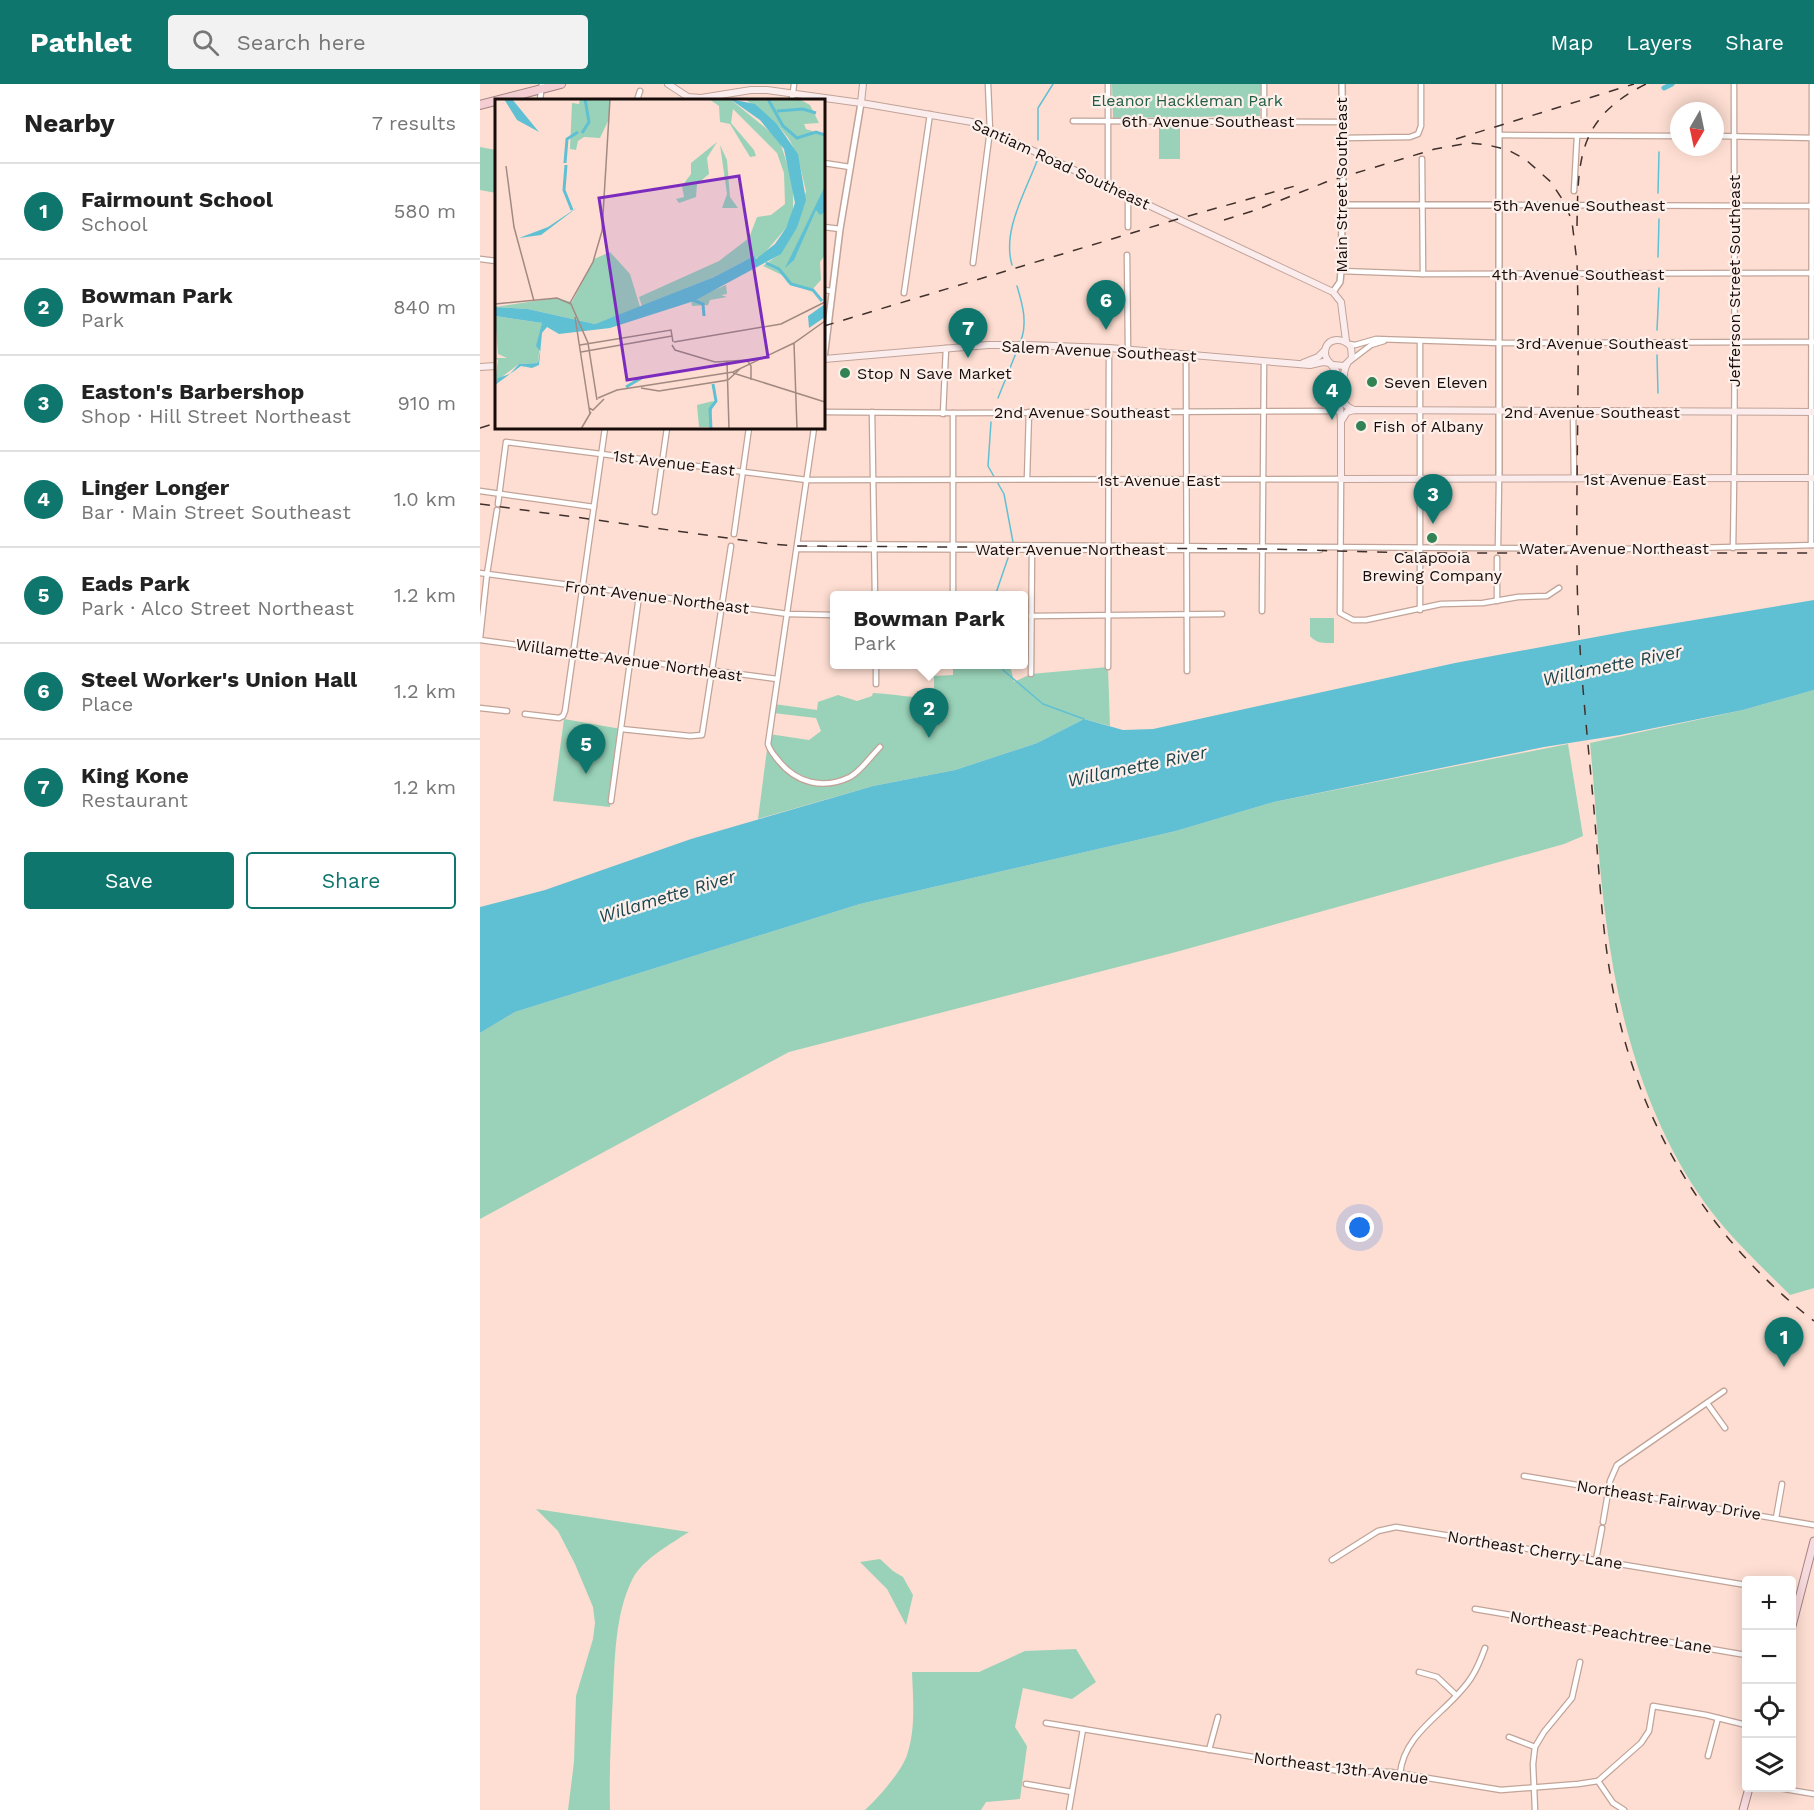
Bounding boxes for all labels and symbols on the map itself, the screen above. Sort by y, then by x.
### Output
park label: Eleanor Hackleman Park [1091,91,1283,110]
street label: Main Street Southeast [1332,97,1351,273]
inset map [495,99,825,429]
north arrow [1670,102,1724,156]
street label: 6th Avenue Southeast [1122,112,1295,131]
street label: Santiam Road Southeast [969,114,1153,214]
street label: Jefferson Street Southeast [1725,174,1744,387]
street label: 5th Avenue Southeast [1493,196,1666,215]
street label: 4th Avenue Southeast [1491,265,1665,284]
pin: 6 [1086,280,1126,330]
pin: 7 [948,308,988,358]
street label: 3rd Avenue Southeast [1516,334,1688,353]
street label: Salem Avenue Southeast [1001,336,1197,366]
place label: Stop N Save Market [857,364,1012,383]
marker: Stop N Save Market [838,366,852,380]
pin: 4 [1312,370,1352,420]
place label: Seven Eleven [1384,373,1488,392]
marker: Seven Eleven [1365,375,1379,389]
street label: 2nd Avenue Southeast [994,403,1170,422]
street label: 2nd Avenue Southeast [1504,403,1680,422]
place label: Fish of Albany [1373,417,1484,436]
marker: Fish of Albany [1354,419,1368,433]
street label: 1st Avenue East [612,446,736,480]
street label: 1st Avenue East [1584,470,1707,489]
street label: 1st Avenue East [1098,471,1221,490]
pin: 3 [1414,474,1452,524]
marker: Calapooia Brewing Company [1425,531,1439,545]
street label: Water Avenue Northeast [1519,539,1709,558]
street label: Water Avenue Northeast [975,540,1165,559]
place label: Calapooia Brewing Company [1362,548,1503,585]
street label: Front Avenue Northeast [564,576,751,618]
street label: Willamette Avenue Northeast [515,635,744,685]
water label: Willamette River [1540,640,1685,690]
pin: 2 [910,688,948,738]
pin: 5 [566,724,606,774]
water label: Willamette River [1065,741,1210,791]
water label: Willamette River [596,865,739,927]
your location [1345,1213,1374,1242]
pin: 1 [1764,1318,1804,1367]
street label: Northeast Fairway Drive [1575,1476,1763,1524]
street label: Northeast Cherry Lane [1446,1527,1624,1573]
street label: Northeast Peachtree Lane [1509,1607,1713,1657]
street label: Northeast 13th Avenue [1252,1748,1430,1788]

